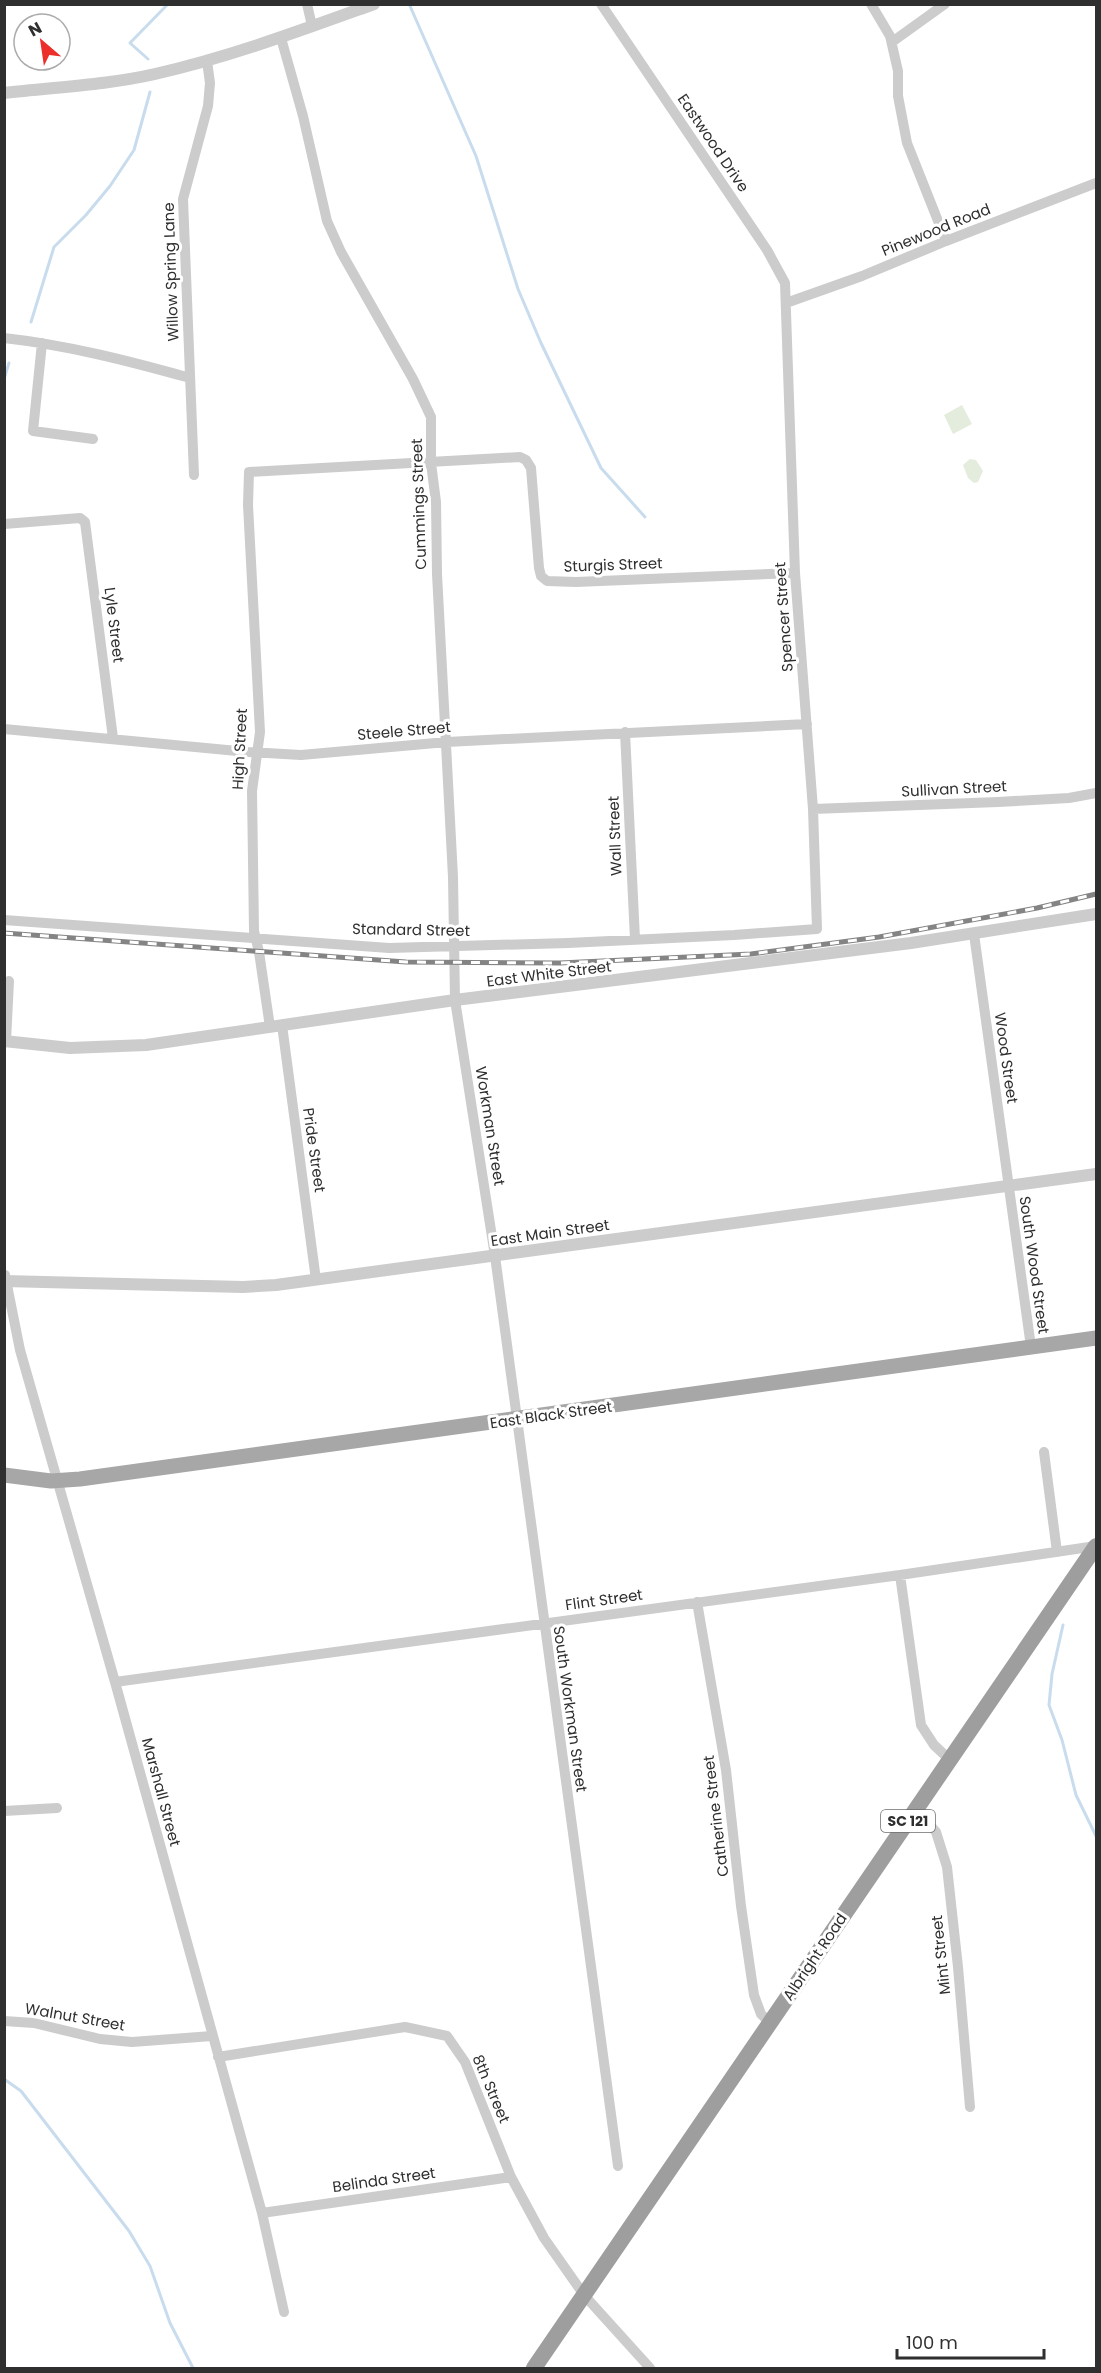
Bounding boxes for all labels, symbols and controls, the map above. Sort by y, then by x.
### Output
north arrow [12,12,72,72]
text: N [24,16,46,42]
street label: Eastwood Drive [673,89,754,196]
street label: Pinewood Road [878,198,993,261]
street label: Willow Spring Lane [158,202,183,342]
street label: Cummings Street [406,438,431,570]
street label: Sturgis Street [563,552,663,577]
street label: Spencer Street [769,562,798,673]
street label: Lyle Street [99,586,130,664]
street label: High Street [227,708,252,790]
street label: Steele Street [356,716,452,745]
street label: Sullivan Street [901,775,1007,802]
street label: Wall Street [603,796,626,876]
street label: Standard Street [352,918,470,941]
street label: East White Street [485,955,613,992]
street label: Wood Street [990,1011,1023,1105]
street label: Workman Street [471,1065,510,1187]
street label: Pride Street [298,1106,331,1194]
street label: South Wood Street [1014,1195,1055,1335]
street label: East Main Street [489,1214,611,1251]
street label: East Black Street [489,1396,613,1433]
street label: Flint Street [564,1584,644,1615]
street label: South Workman Street [548,1624,593,1793]
street label: Marshall Street [137,1735,186,1848]
street label: Catherine Street [698,1754,733,1878]
road number: SC 121 [881,1810,935,1832]
street label: Albright Road [778,1909,852,2005]
street label: Mint Street [926,1914,955,1996]
street label: Walnut Street [23,1997,127,2036]
street label: 8th Street [468,2051,515,2126]
street label: Belinda Street [331,2162,437,2197]
scale bar [897,2322,1044,2360]
text: 100 m [906,2330,958,2355]

